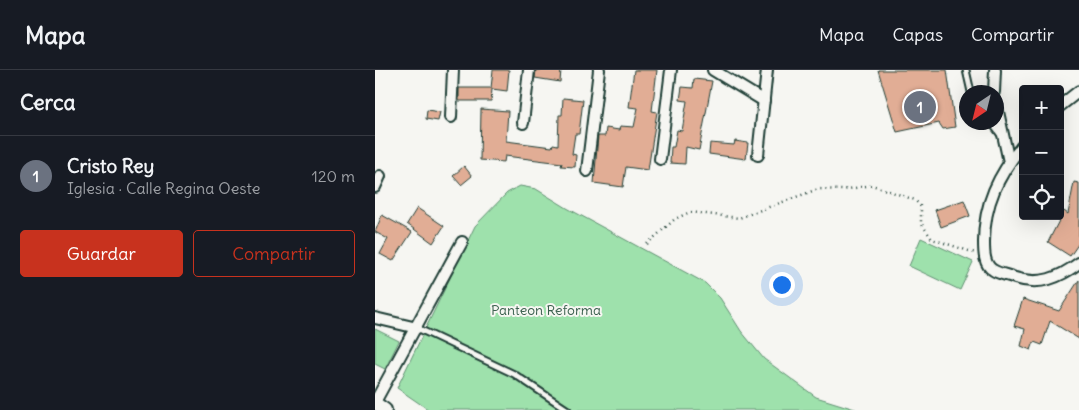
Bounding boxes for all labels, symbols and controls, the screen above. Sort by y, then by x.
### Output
text: Mapa [25,20,85,50]
text: Mapa [819,23,864,46]
text: Capas [892,23,943,46]
text: Compartir [971,23,1054,46]
north arrow [959,85,1004,130]
map controls [1019,85,1064,220]
button: + [1019,85,1064,130]
pin: 1 [904,88,936,126]
text: Cerca [20,89,75,116]
button: − [1019,130,1064,175]
text: Cristo Rey [67,154,154,178]
text: 1 [33,166,39,186]
text: 120 m [312,166,355,186]
button: locate [1019,175,1064,220]
text: Iglesia · Calle Regina Oeste [67,178,260,198]
button: Guardar [20,230,183,277]
button: Compartir [193,230,355,277]
your location [769,272,795,298]
park label: Panteon Reforma [491,301,601,319]

